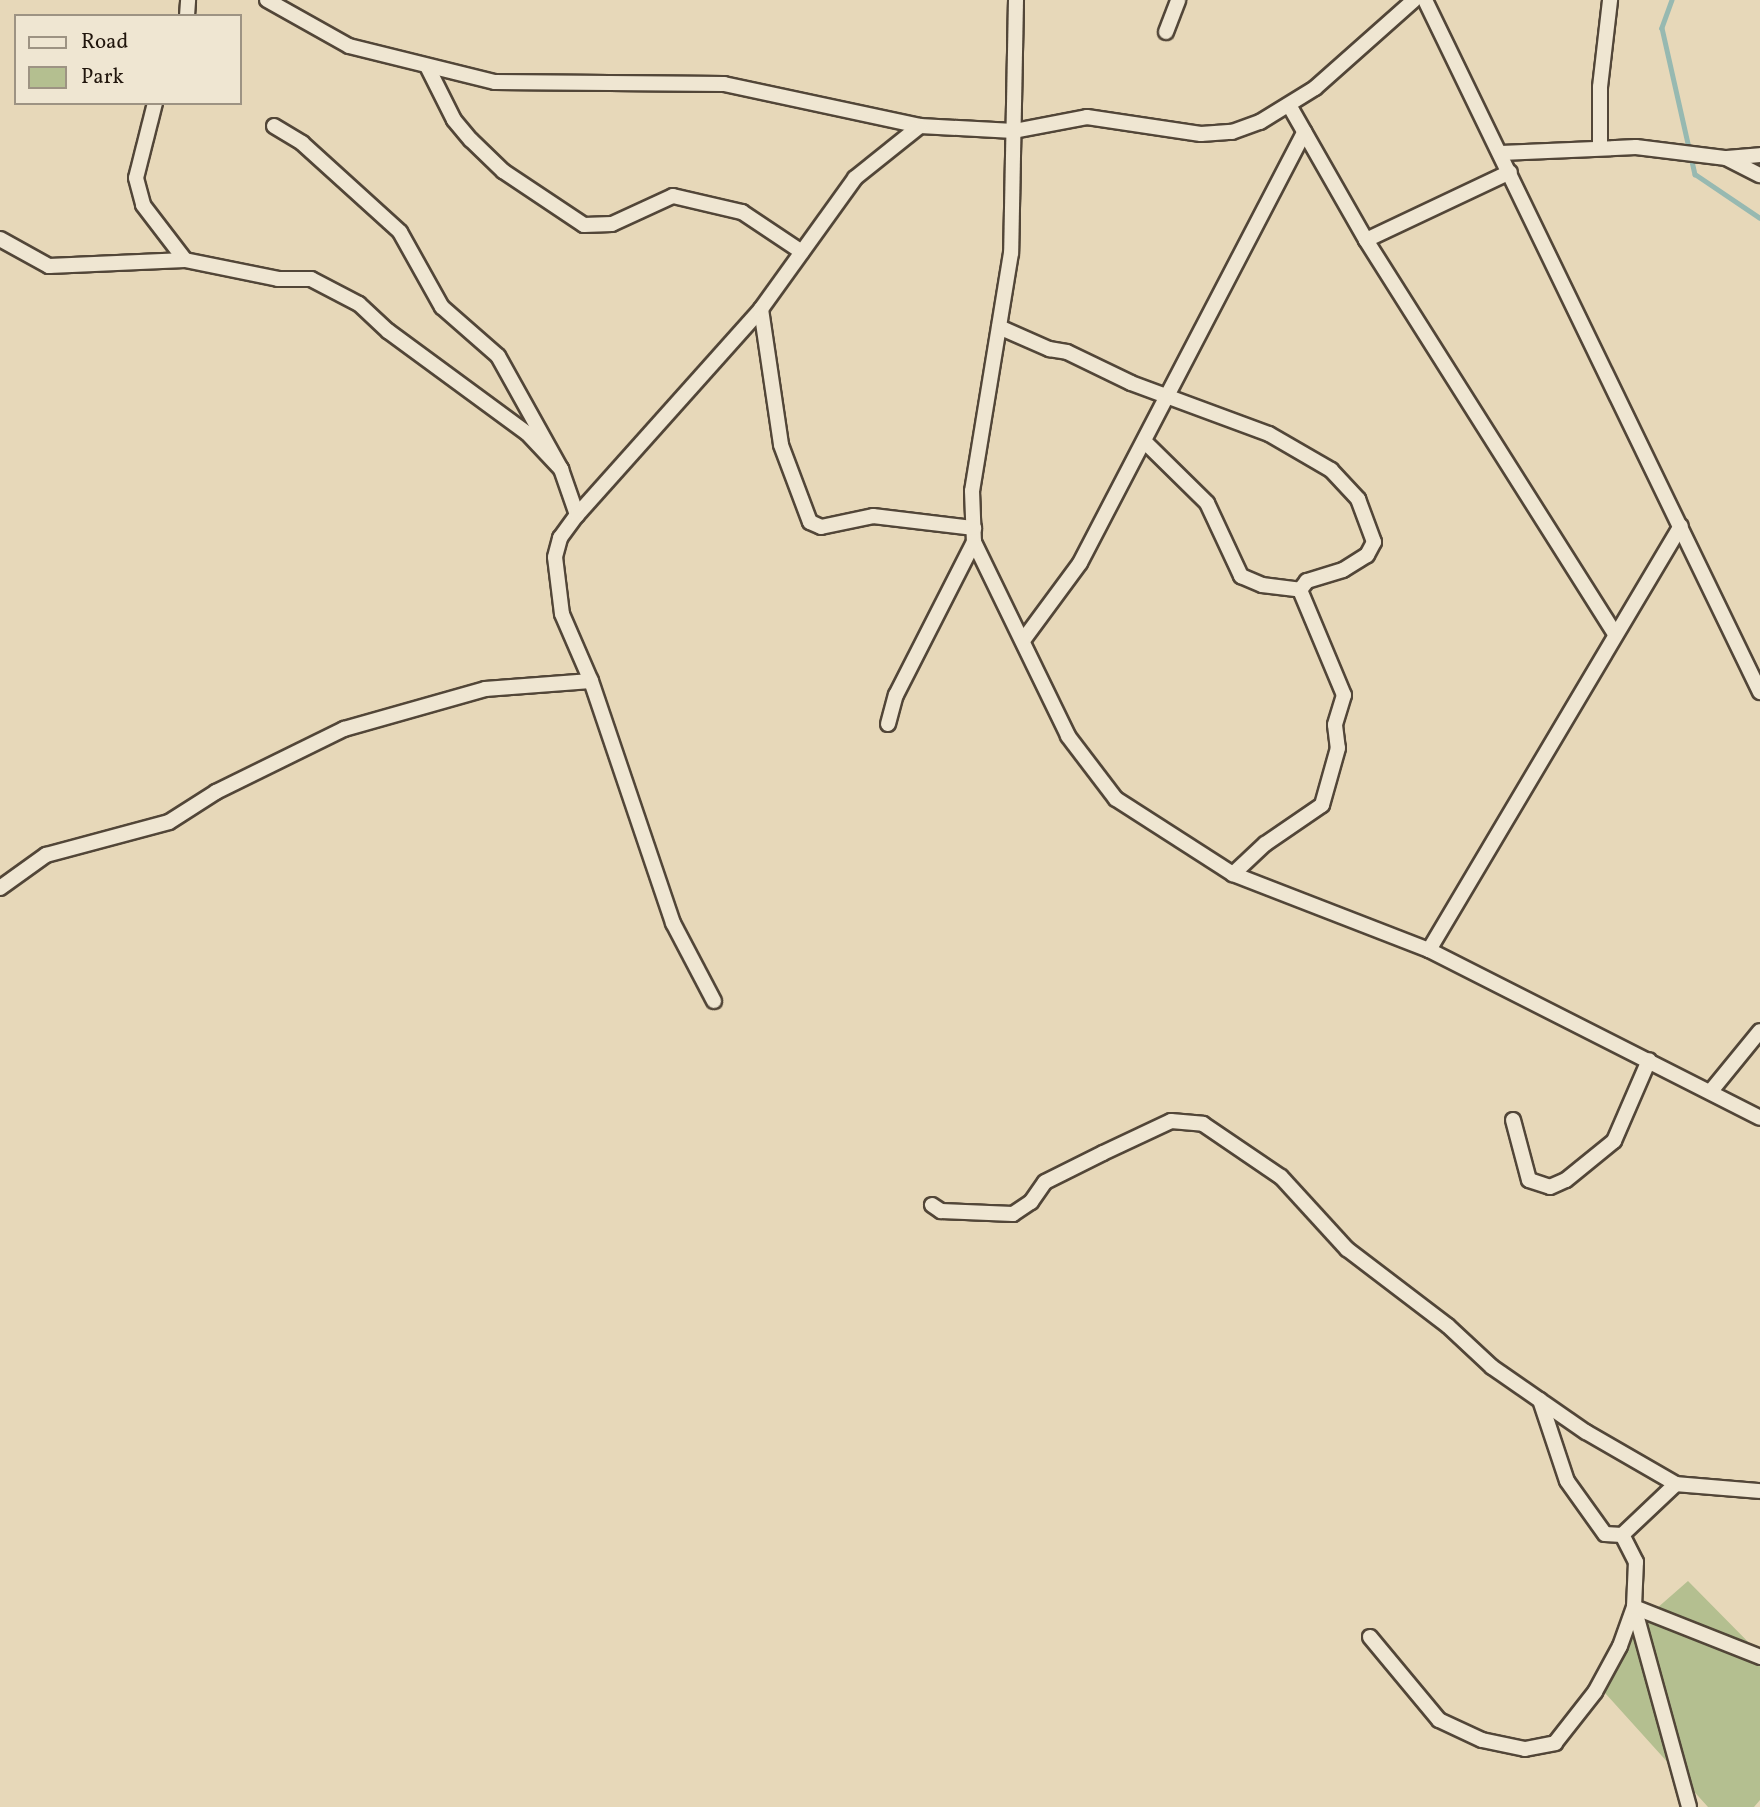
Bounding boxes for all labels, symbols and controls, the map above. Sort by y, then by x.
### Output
legend [14,14,242,105]
text: Road [81,28,128,57]
text: Park [81,63,124,92]

